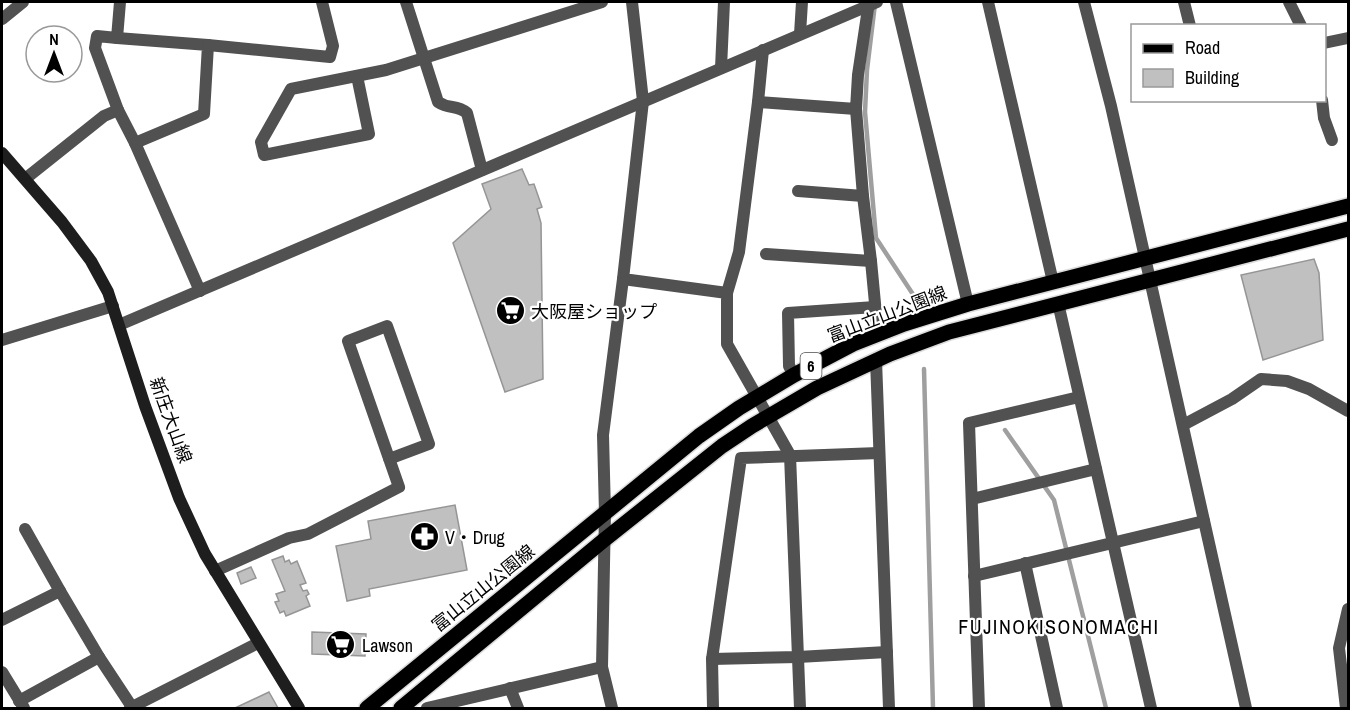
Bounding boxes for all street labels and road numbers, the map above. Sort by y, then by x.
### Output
street label: 富山立山公園線 [824,280,950,348]
road number: 6 [800,353,822,379]
street label: 新庄大山線 [144,373,198,467]
street label: 富山立山公園線 [426,539,540,637]

